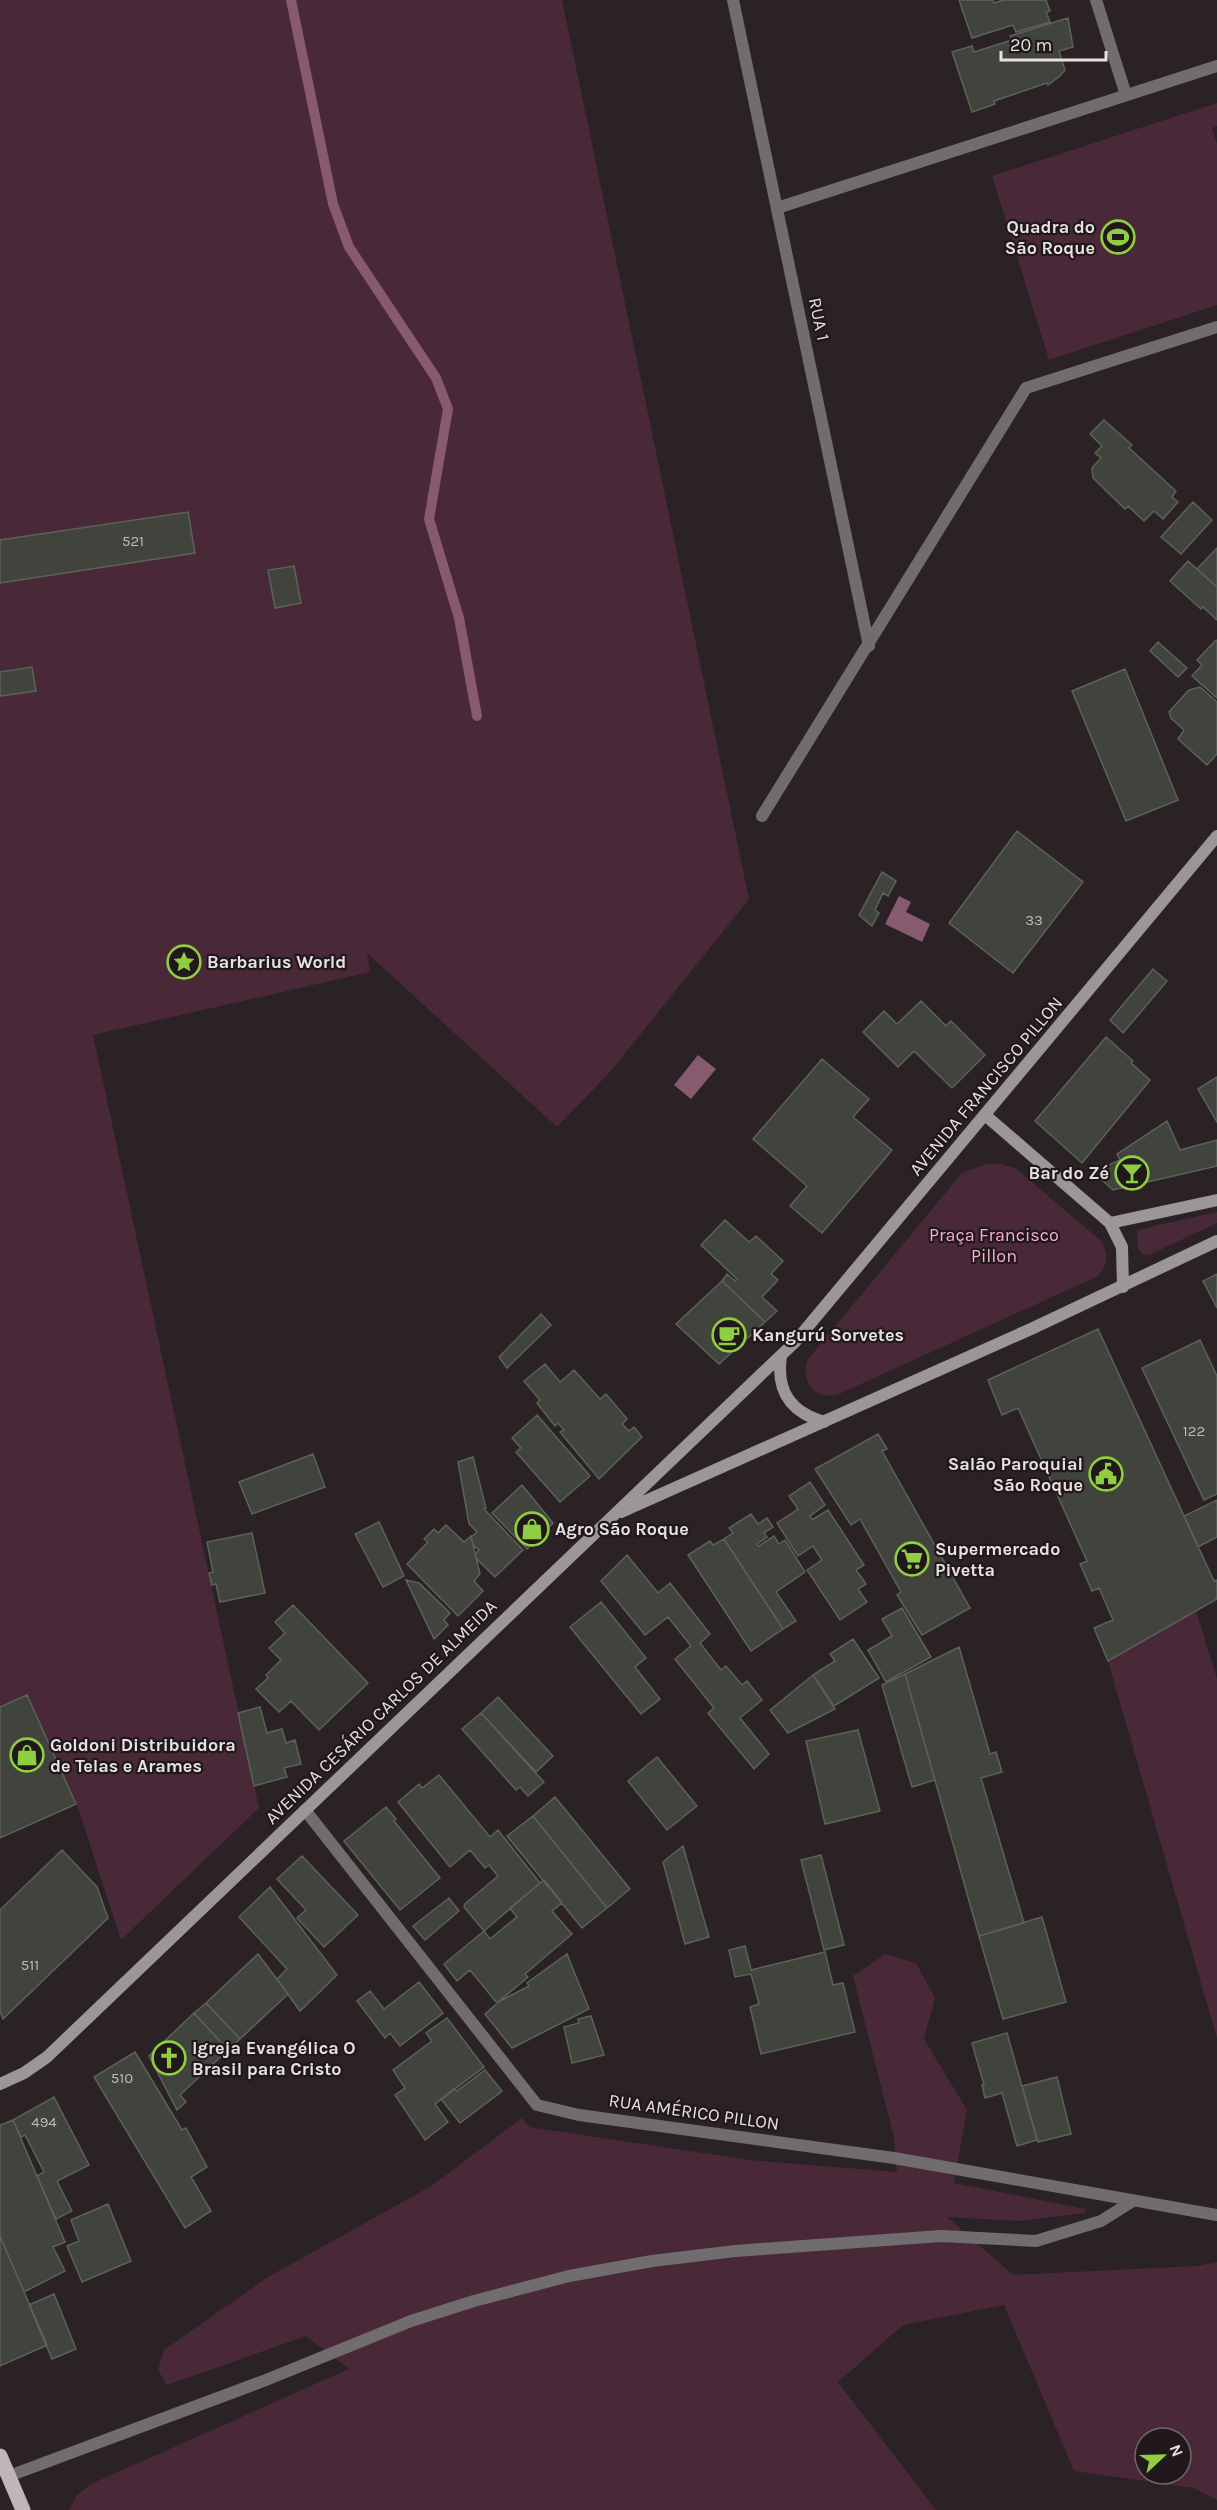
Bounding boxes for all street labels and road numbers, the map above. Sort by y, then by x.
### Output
street label: RUA 1 [804,296,834,342]
street label: AVENIDA FRANCISCO PILLON [905,992,1067,1180]
street label: AVENIDA CESÁRIO CARLOS DE ALMEIDA [260,1594,501,1829]
street label: RUA AMÉRICO PILLON [607,2088,781,2135]

